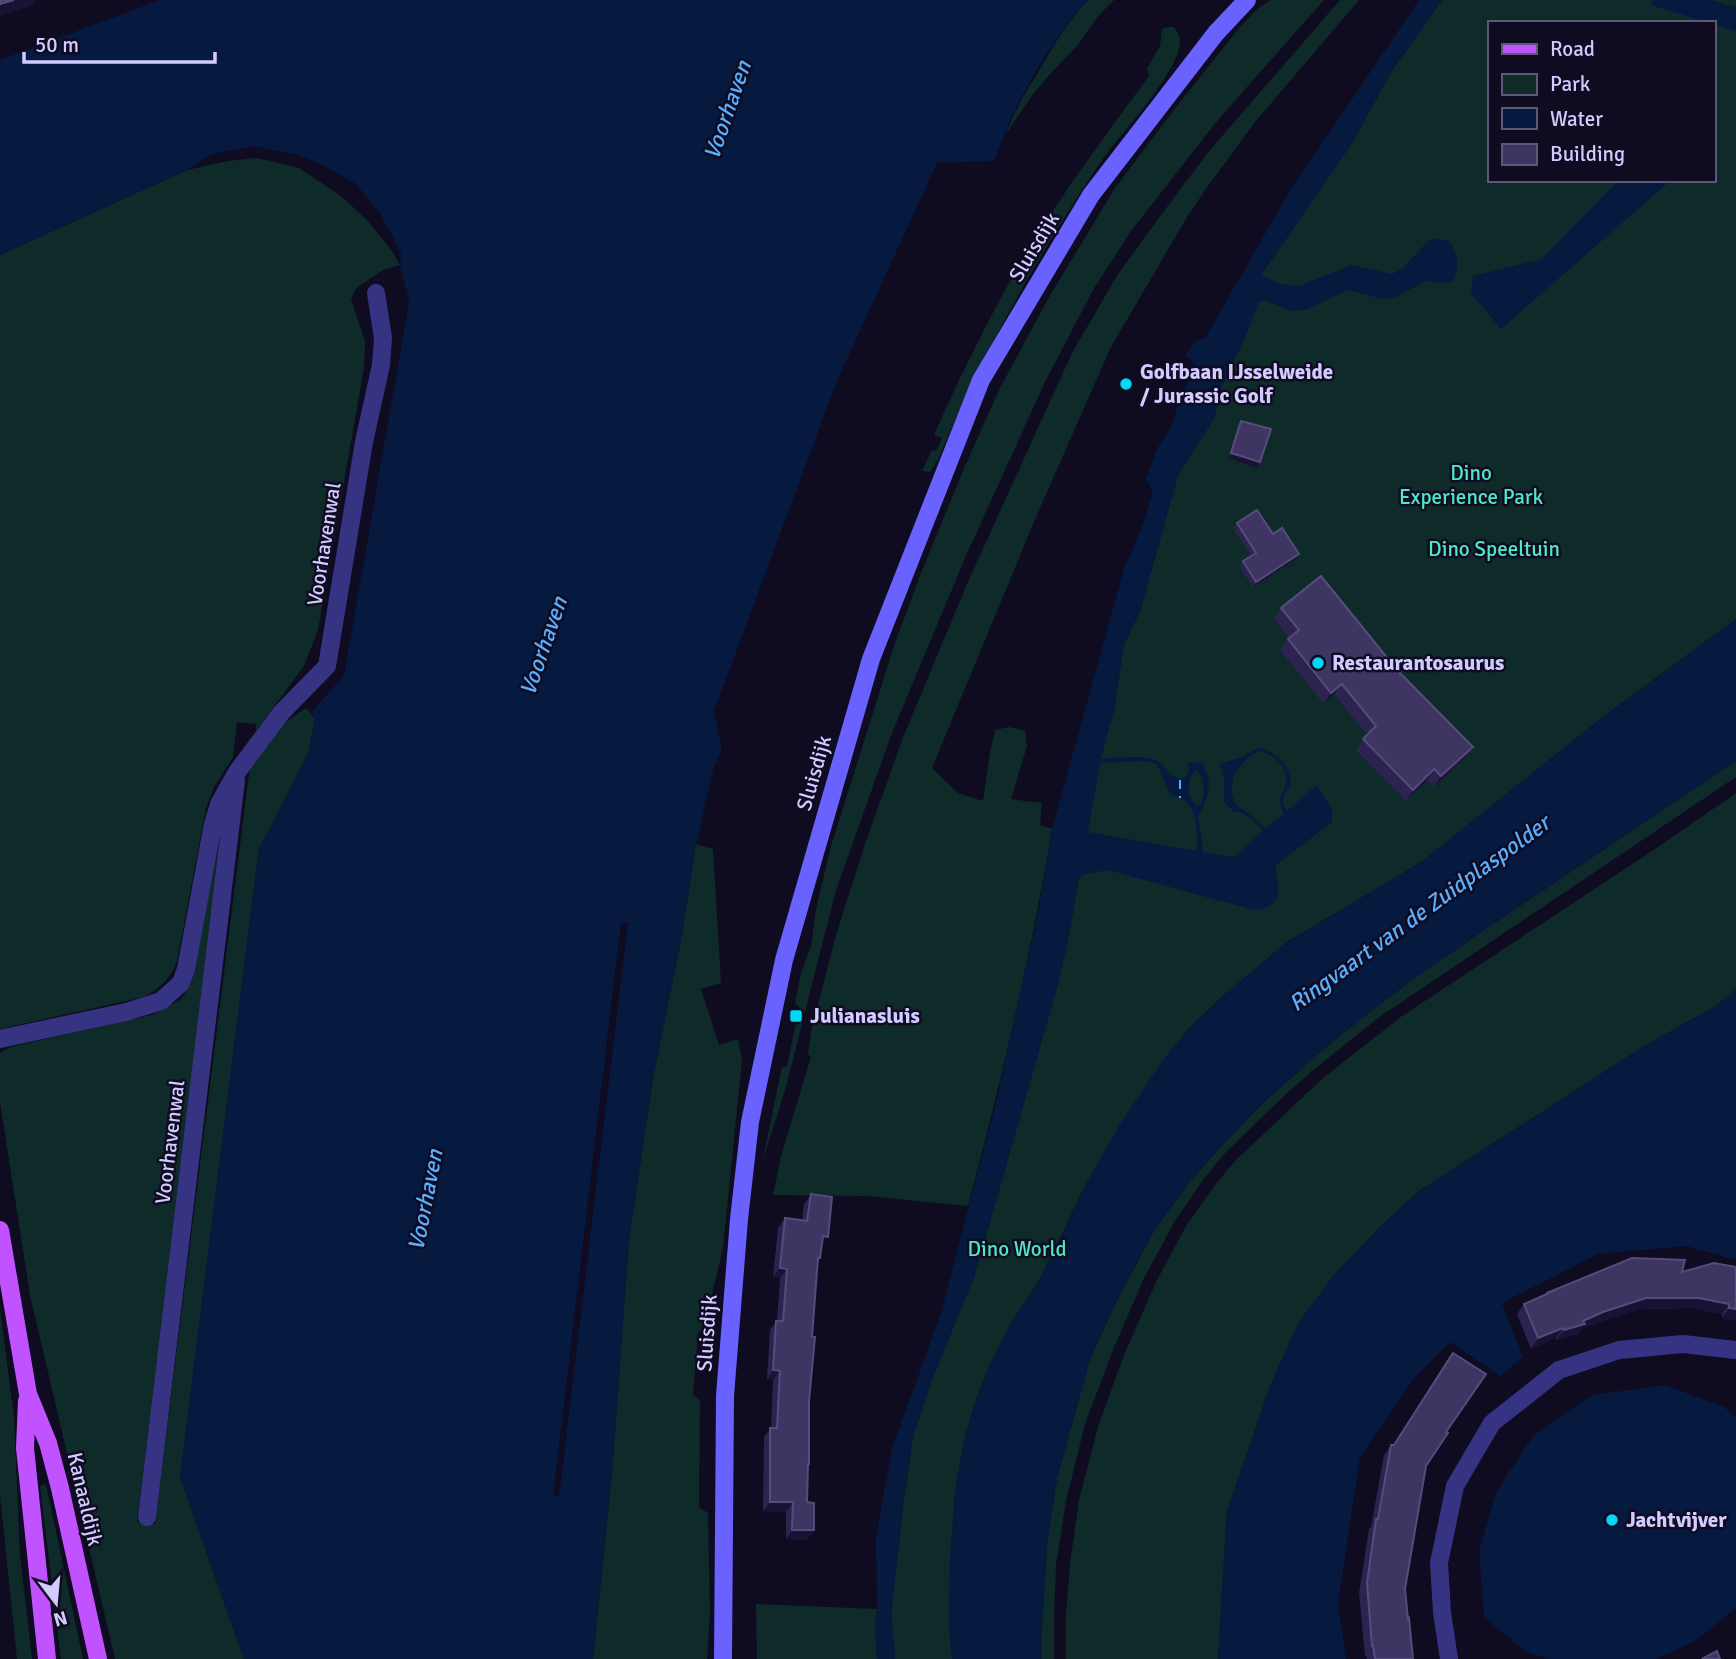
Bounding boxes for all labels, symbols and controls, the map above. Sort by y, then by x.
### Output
scale bar [24,21,215,65]
legend [1488,21,1715,182]
text: 50 m [35,32,79,58]
text: Road [1550,36,1595,62]
water label: Voorhaven [697,56,758,163]
text: Park [1550,71,1591,97]
text: Water [1550,106,1603,132]
text: Building [1550,141,1625,167]
street label: Sluisdijk [1003,207,1065,287]
place label: Golfbaan IJsselweide / Jurassic Golf [1140,359,1333,409]
marker: Golfbaan IJsselweide / Jurassic Golf [1118,376,1134,392]
park label: Dino Experience Park [1399,460,1544,510]
street label: Voorhavenwal [301,480,347,608]
park label: Dino Speeltuin [1428,536,1560,562]
water label: Voorhaven [513,592,574,699]
place label: Restaurantosaurus [1332,650,1504,676]
marker: Restaurantosaurus [1310,655,1326,671]
street label: Sluisdijk [791,732,837,814]
water label: Ringvaart van de Zuidplaspolder [1283,807,1558,1018]
place label: Julianasluis [810,1003,920,1029]
marker: Julianasluis [788,1008,804,1024]
street label: Voorhavenwal [149,1078,191,1206]
water label: Voorhaven [401,1146,450,1253]
park label: Dino World [967,1236,1067,1262]
street label: Sluisdijk [691,1293,723,1372]
street label: Kanaaldijk [62,1450,108,1549]
place label: Jachtvijver [1626,1507,1727,1533]
marker: Jachtvijver [1604,1512,1620,1528]
north arrow [21,1568,91,1638]
text: N [51,1605,70,1632]

